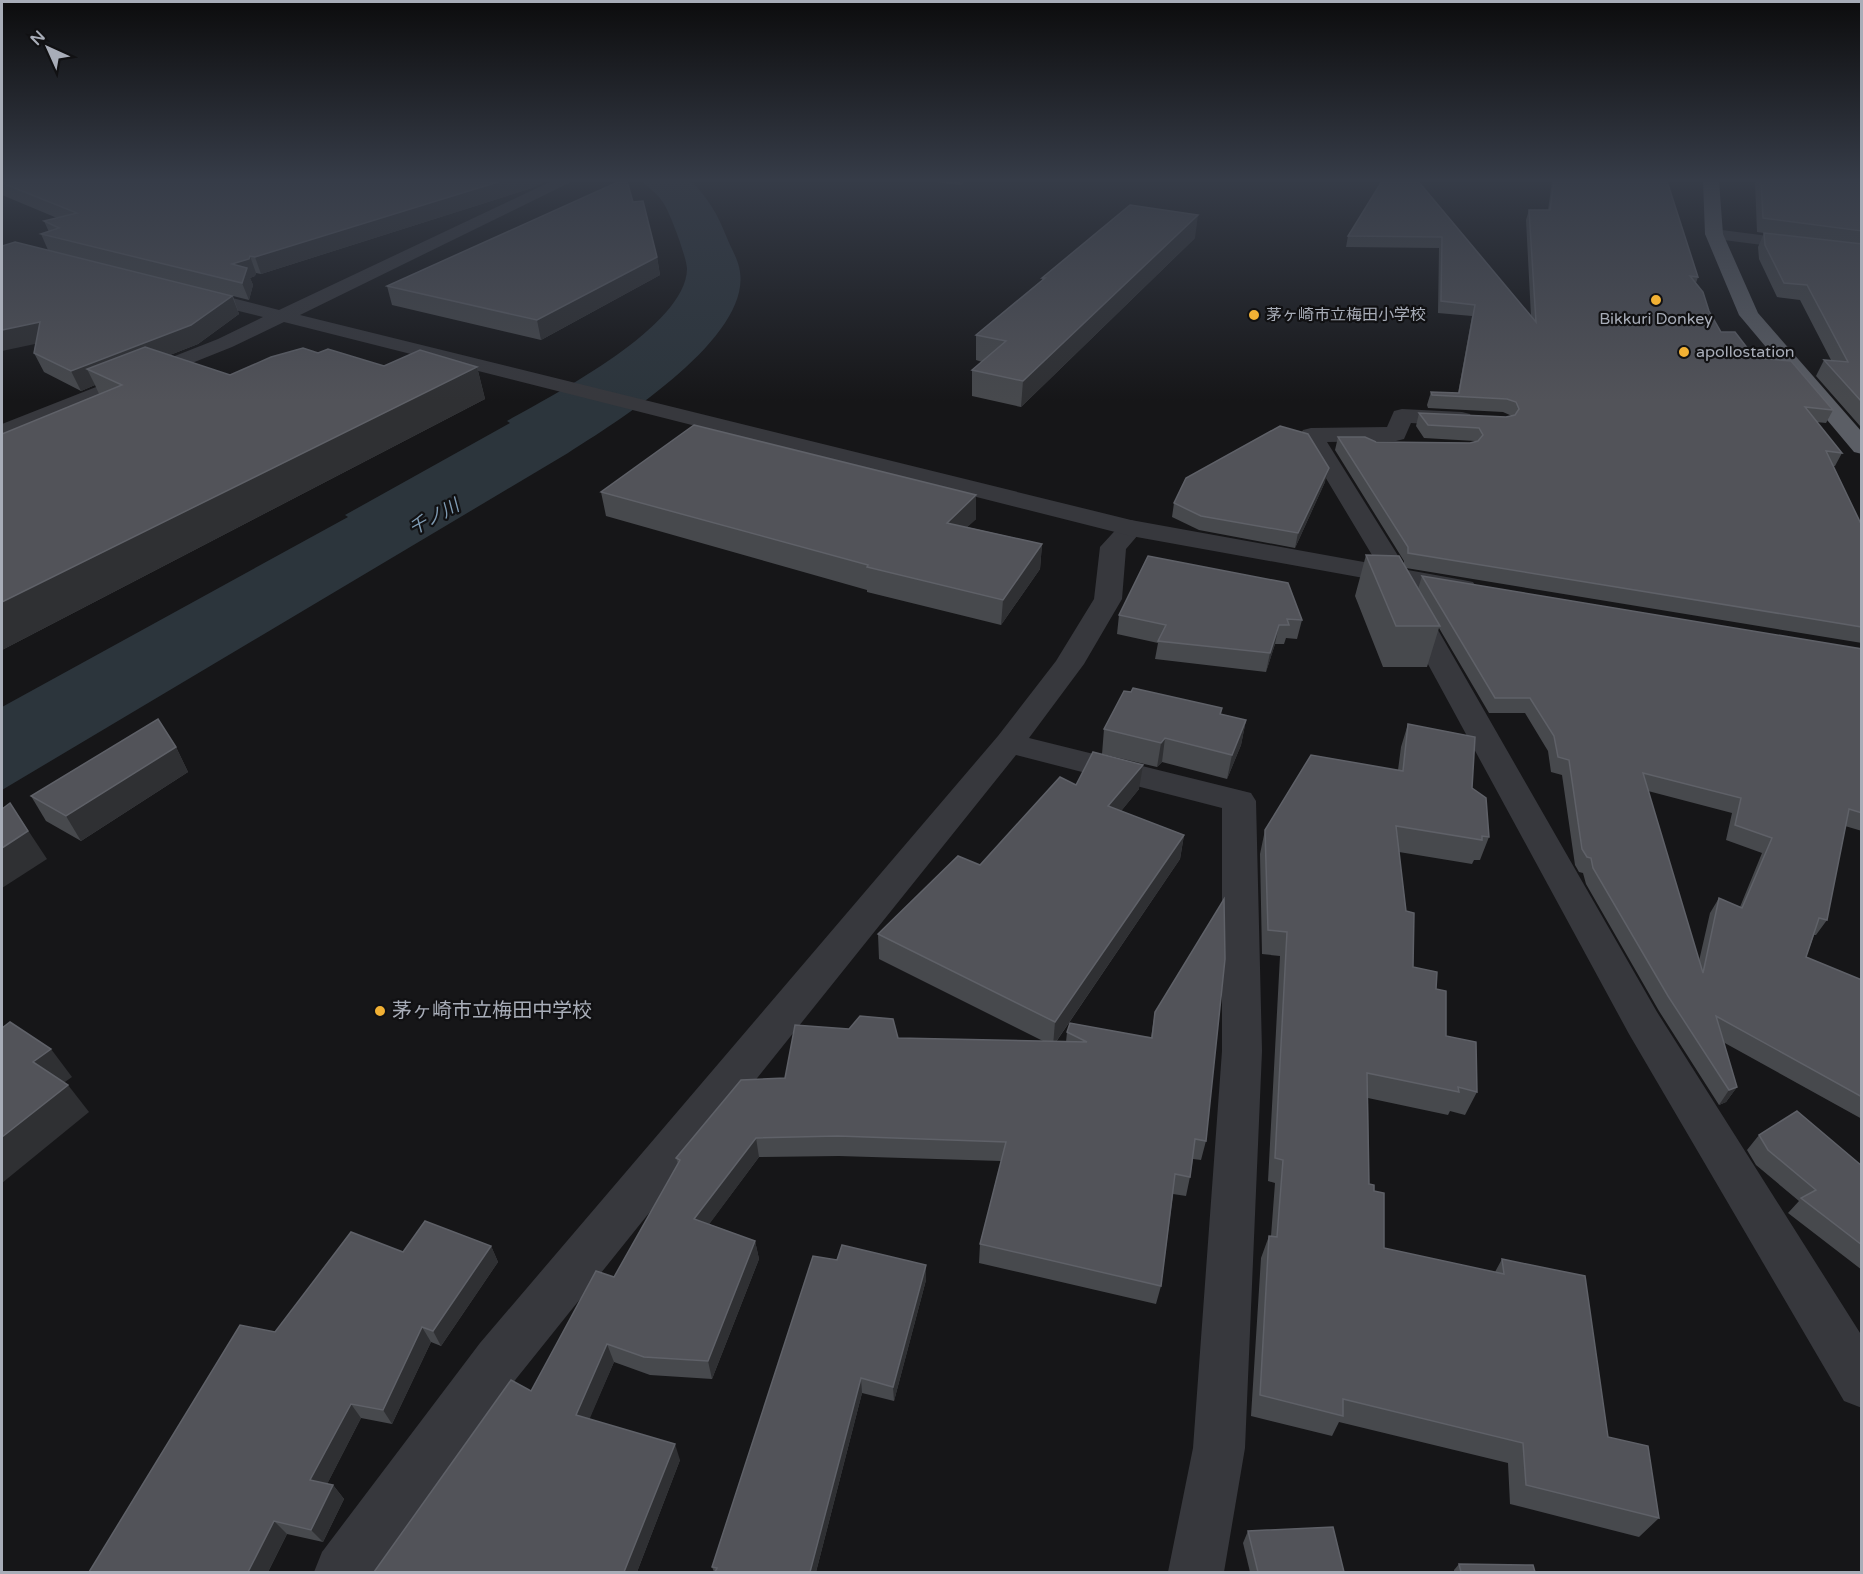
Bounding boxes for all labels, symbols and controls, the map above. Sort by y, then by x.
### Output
north arrow [18,18,78,78]
text: N [26,26,50,50]
marker: Bikkuri Donkey [1649,293,1663,307]
place label: 茅ヶ崎市立梅田小学校 [1266,305,1426,325]
marker: 茅ヶ崎市立梅田小学校 [1247,308,1261,322]
place label: Bikkuri Donkey [1599,309,1713,329]
place label: apollostation [1696,342,1795,362]
marker: apollostation [1677,345,1691,359]
water label: 千ノ川 [405,493,465,540]
place label: 茅ヶ崎市立梅田中学校 [392,999,592,1023]
marker: 茅ヶ崎市立梅田中学校 [373,1004,387,1018]

